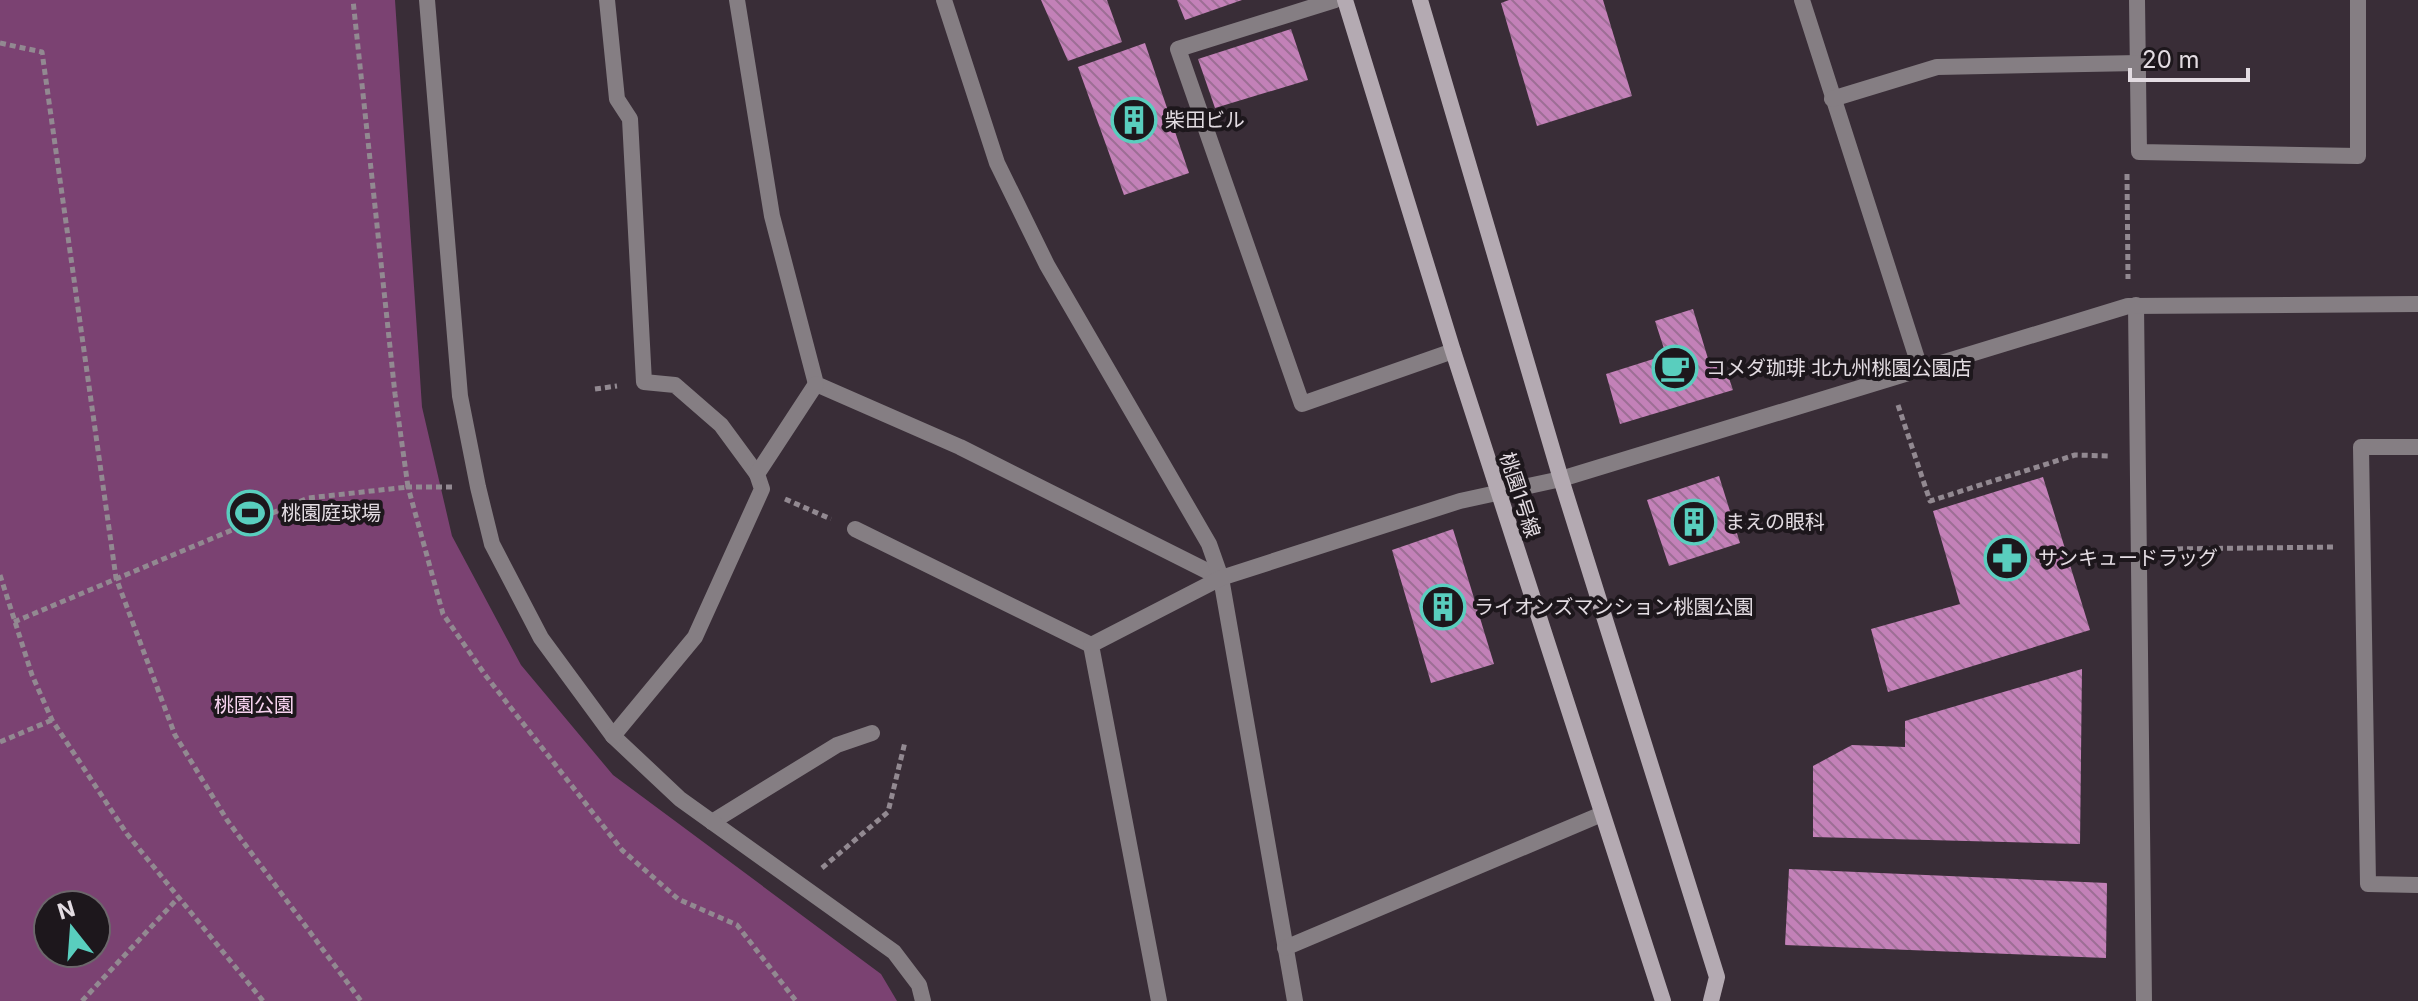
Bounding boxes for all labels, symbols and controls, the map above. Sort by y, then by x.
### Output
scale bar [2130,32,2248,82]
text: 20 m [2142,45,2200,74]
building icon: 柴田ビル [1110,96,1158,144]
place label: 柴田ビル [1165,108,1245,132]
cafe icon: コメダ珈琲 北九州桃園公園店 [1651,344,1699,392]
place label: コメダ珈琲 北九州桃園公園店 [1706,356,1972,380]
street label: 桃園1号線 [1495,449,1545,541]
sports icon: 桃園庭球場 [226,489,274,537]
building icon: まえの眼科 [1670,498,1718,546]
place label: 桃園庭球場 [281,501,381,525]
place label: まえの眼科 [1725,510,1825,534]
pharmacy icon: サンキュードラッグ [1983,534,2031,582]
place label: サンキュードラッグ [2038,546,2218,570]
building icon: ライオンズマンション桃園公園 [1419,583,1467,631]
place label: ライオンズマンション桃園公園 [1474,595,1754,619]
park label: 桃園公園 [214,693,294,717]
north arrow [32,889,112,969]
text: N [54,895,78,925]

